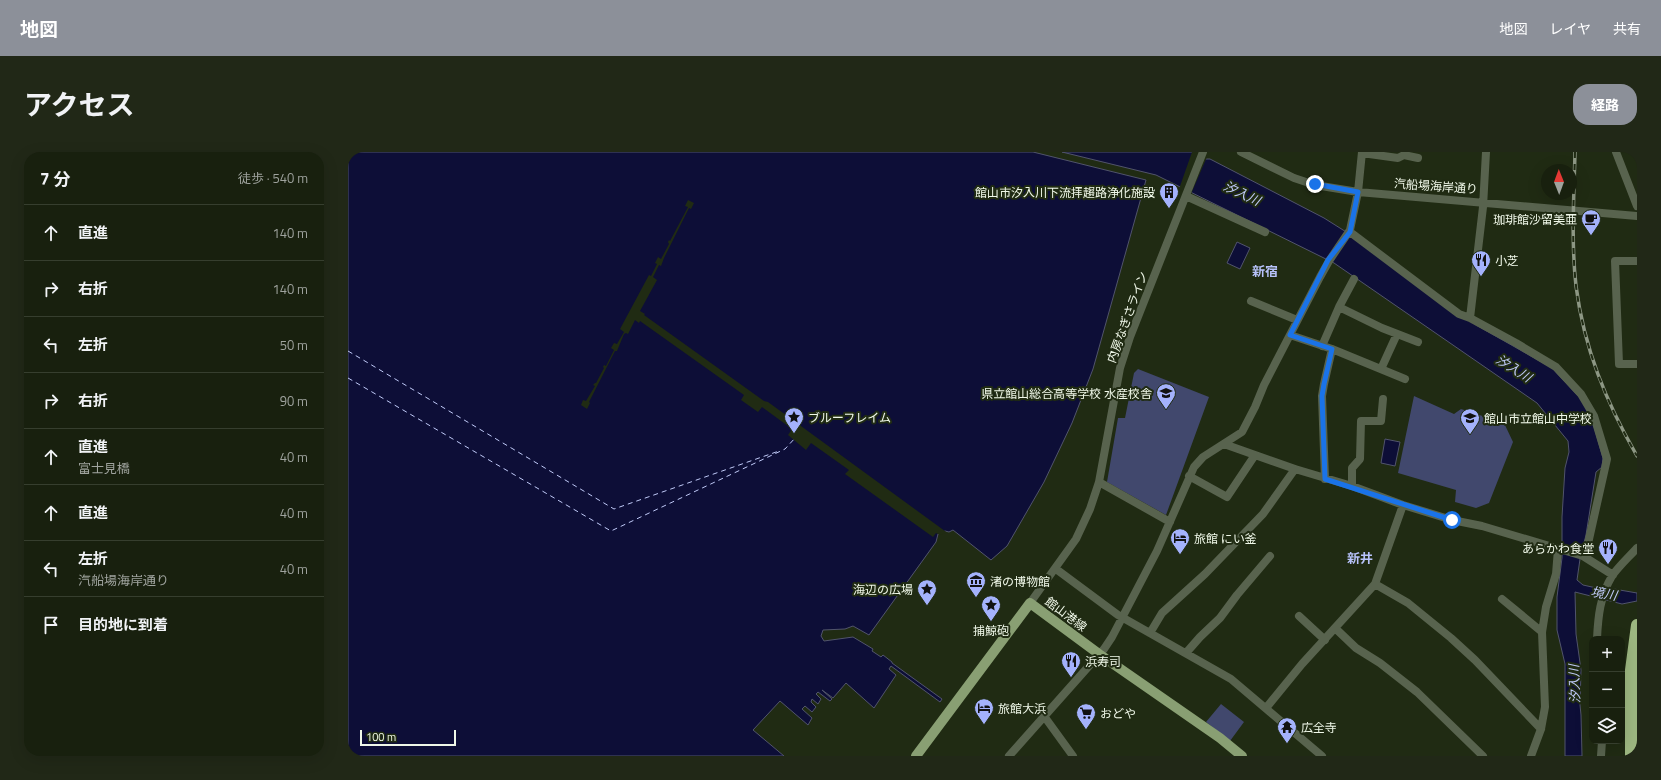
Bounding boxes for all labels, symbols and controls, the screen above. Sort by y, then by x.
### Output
text: 地図 [20,14,58,43]
text: 地図 [1499,18,1527,39]
text: レイヤ [1549,18,1591,39]
text: 共有 [1613,18,1641,39]
text: アクセス [24,83,135,126]
button: 経路 [1573,84,1637,125]
north arrow [1541,164,1577,200]
text: 7 分 [40,166,70,192]
text: 徒歩 · 540 m [238,168,308,188]
street label: 汽船場海岸通り [1393,174,1479,198]
route end [1306,175,1324,193]
water label: 汐入川 [1220,176,1266,211]
building icon: 館山市汐入川下流拝趨路浄化施設 [1158,181,1180,209]
place label: 館山市汐入川下流拝趨路浄化施設 [975,183,1155,202]
cafe icon: 珈琲館沙留美亜 [1580,208,1602,236]
place label: 珈琲館沙留美亜 [1493,210,1577,229]
text: 直進 [78,221,108,244]
icon: ahead [40,222,62,244]
text: 140 m [272,223,308,243]
restaurant icon: 小芝 [1470,249,1492,277]
place label: 小芝 [1495,251,1519,270]
district label: 新宿 [1252,261,1278,281]
street label: 内房なぎさライン [1102,269,1152,365]
text: 右折 [78,277,108,300]
icon: right [40,278,62,300]
text: 140 m [272,279,308,299]
text: 左折 [78,333,108,356]
icon: left [40,334,62,356]
text: 50 m [280,335,308,355]
water label: 汐入川 [1492,349,1538,388]
school or university icon: 県立館山総合高等学校 水産校舎 [1155,382,1177,410]
place label: 県立館山総合高等学校 水産校舎 [981,384,1152,403]
text: 右折 [78,389,108,412]
icon: right [40,390,62,412]
text: 90 m [280,391,308,411]
place icon: ブルーフレイム [783,406,805,434]
school or university icon: 館山市立館山中学校 [1459,407,1481,435]
place label: ブルーフレイム [808,408,891,427]
place label: 館山市立館山中学校 [1484,409,1592,428]
text: 直進 [78,435,108,458]
icon: ahead [40,446,62,468]
text: 40 m [280,447,308,467]
text: 富士見橋 [78,458,130,478]
text: 直進 [78,501,108,524]
icon: ahead [40,502,62,524]
text: 40 m [280,503,308,523]
route start [1443,511,1461,529]
hotel icon: 旅館 にい釜 [1169,527,1191,555]
place label: 旅館 にい釜 [1194,529,1257,548]
restaurant icon: あらかわ食堂 [1597,537,1619,565]
place label: あらかわ食堂 [1522,539,1594,558]
text: 左折 [78,547,108,570]
district label: 新井 [1347,548,1373,568]
icon: left [40,558,62,580]
text: 40 m [280,559,308,579]
text: 汽船場海岸通り [78,570,169,590]
museum icon: 渚の博物館 [965,570,987,598]
place label: 渚の博物館 [990,572,1050,591]
place icon: 海辺の広場 [916,578,938,606]
place label: 海辺の広場 [853,580,913,599]
water label: 境川 [1589,581,1621,605]
street label: 館山港線 [1041,592,1091,636]
place icon: 捕鯨砲 [980,594,1002,622]
text: 目的地に到着 [78,613,168,636]
icon: arrive [40,614,62,636]
place label: 捕鯨砲 [973,621,1009,640]
map controls [1589,636,1625,744]
button: + [1589,636,1625,672]
restaurant icon: 浜寿司 [1060,650,1082,678]
place label: 浜寿司 [1085,652,1121,671]
water label: 汐入川 [1563,662,1585,704]
button: − [1589,672,1625,708]
hotel icon: 旅館大浜 [973,697,995,725]
place label: 旅館大浜 [998,699,1046,718]
supermarket icon: おどや [1075,702,1097,730]
place label: おどや [1100,704,1136,723]
button: layers [1589,708,1625,744]
temple icon: 広全寺 [1276,716,1298,744]
place label: 広全寺 [1301,718,1337,737]
scale bar [360,728,456,747]
text: 100 m [366,729,396,745]

